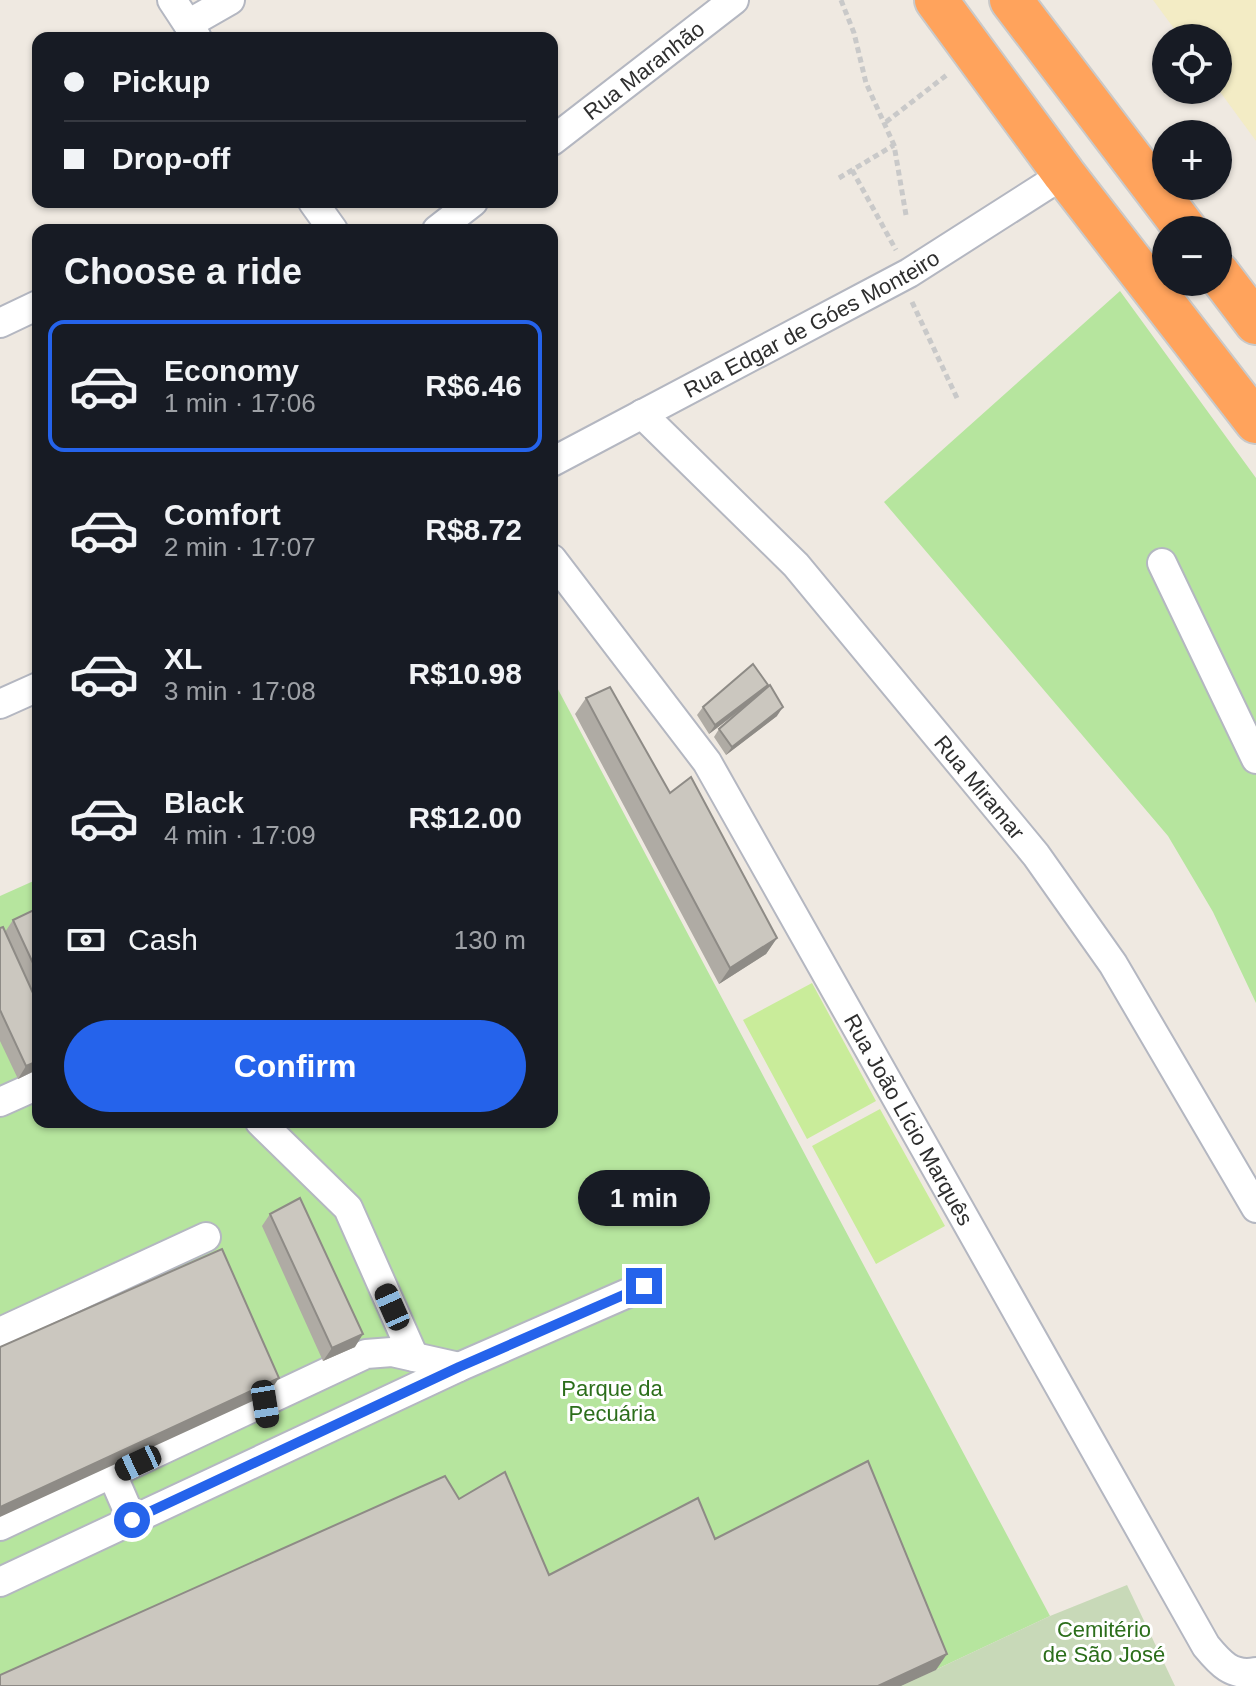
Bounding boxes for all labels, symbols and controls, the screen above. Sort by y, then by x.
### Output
street label: Rua Maranhão [578,15,709,124]
map controls [1152,24,1232,296]
button: locate [1152,24,1232,104]
text: Pickup [112,65,210,98]
button: + [1152,120,1232,200]
text: Drop-off [112,142,230,175]
button: − [1152,216,1232,296]
street label: Rua Edgar de Góes Monteiro [679,245,944,403]
text: Choose a ride [64,251,302,292]
icon: car [68,350,140,422]
text: Economy [164,354,299,387]
text: R$6.46 [425,369,522,402]
text: 1 min · 17:06 [164,388,316,418]
icon: car [68,494,140,566]
text: Comfort [164,498,281,531]
text: R$8.72 [425,513,522,546]
text: 2 min · 17:07 [164,532,316,562]
icon: car [68,638,140,710]
text: XL [164,642,202,675]
text: R$10.98 [409,657,522,690]
text: 3 min · 17:08 [164,676,316,706]
street label: Rua Miramar [930,730,1030,844]
icon: car [68,782,140,854]
text: Black [164,786,244,819]
text: R$12.00 [409,801,522,834]
text: 4 min · 17:09 [164,820,316,850]
icon: cash [64,918,108,962]
text: Cash [128,923,198,956]
text: 130 m [454,925,526,955]
street label: Rua João Lício Marquês [839,1009,978,1230]
button: Confirm [64,1020,526,1112]
callout: 1 min [578,1170,710,1226]
text: 1 min [610,1183,678,1213]
route end [626,1268,662,1304]
car [371,1280,413,1334]
park label: Parque da Pecuária [561,1376,664,1426]
car [249,1378,281,1430]
car [111,1442,165,1484]
route start [114,1502,150,1538]
park label: Cemitério de São José [1043,1617,1165,1667]

